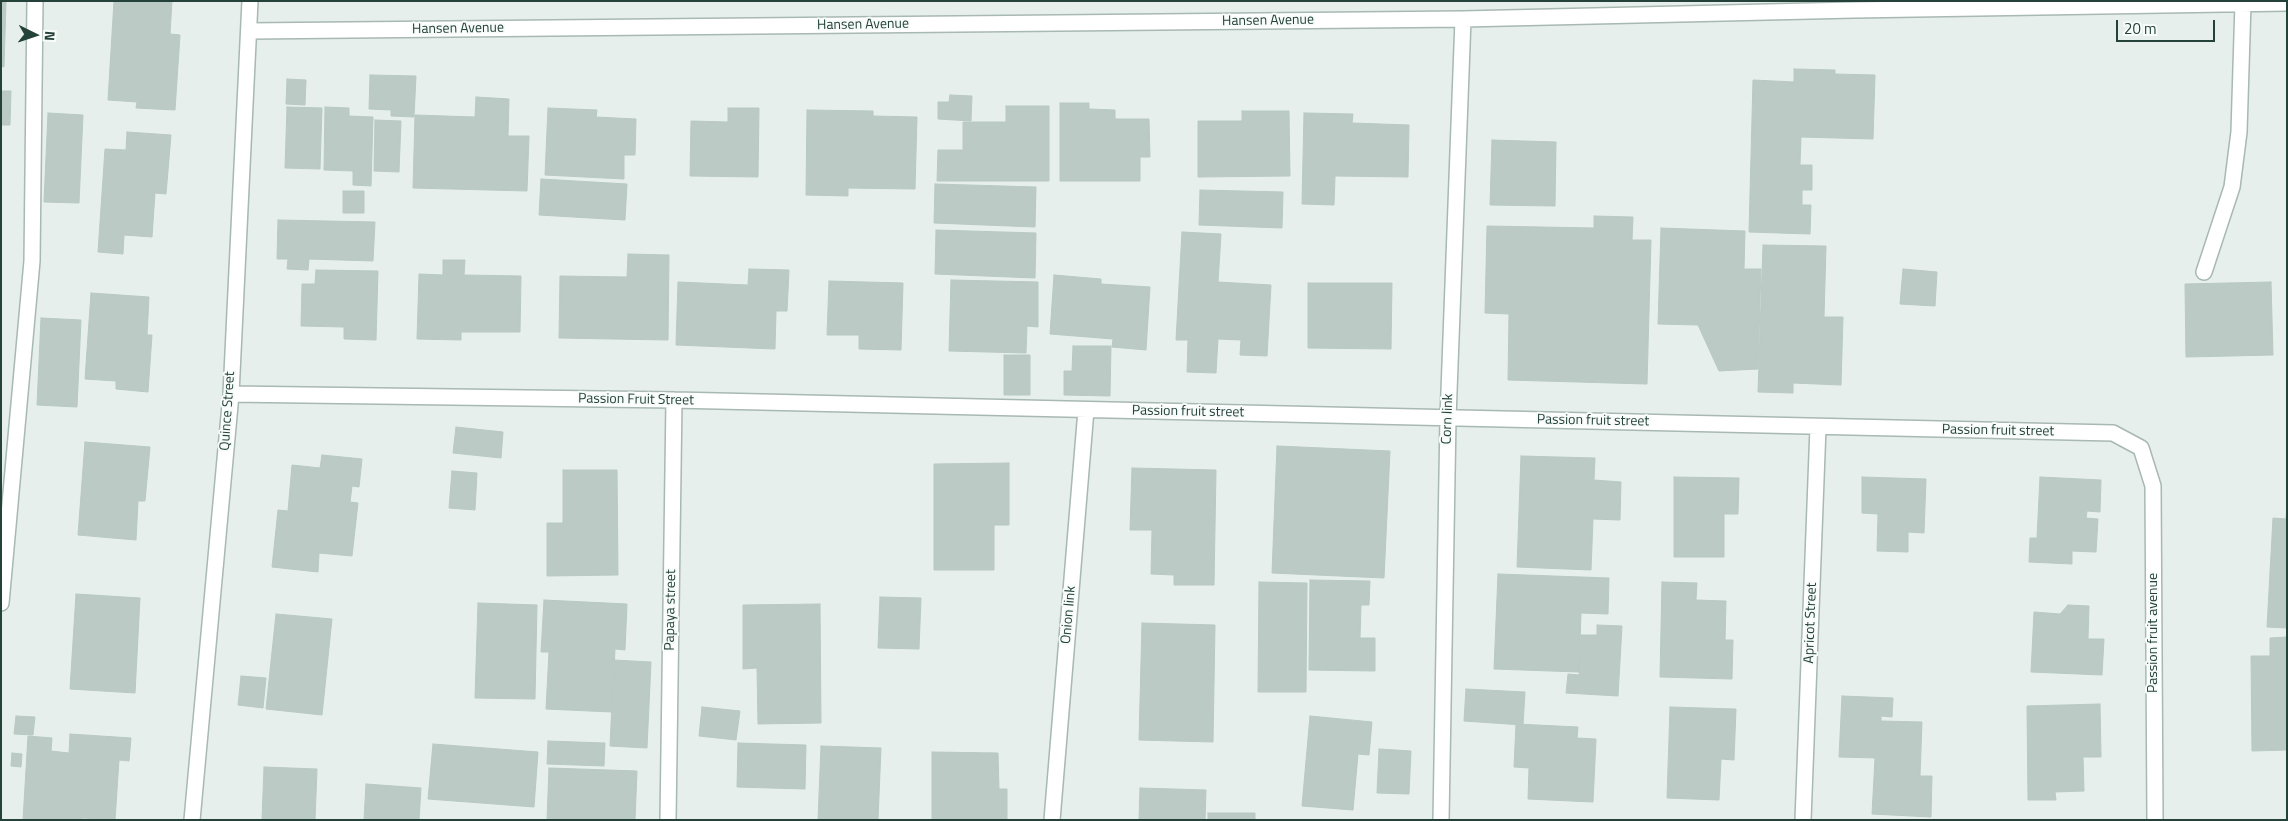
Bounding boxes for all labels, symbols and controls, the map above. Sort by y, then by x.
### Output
north arrow [10,10,60,60]
scale bar [2118,10,2217,42]
street label: Hansen Avenue [1222,12,1314,30]
street label: Hansen Avenue [817,16,909,34]
text: 20 m [2124,17,2157,40]
street label: Hansen Avenue [412,20,504,38]
text: N [40,31,61,42]
street label: Quince Street [217,371,239,451]
street label: Passion Fruit Street [578,391,694,409]
street label: Corn link [1439,393,1457,445]
street label: Passion fruit street [1132,403,1244,421]
street label: Passion fruit street [1537,412,1649,430]
street label: Passion fruit street [1942,422,2054,440]
street label: Papaya street [662,569,680,651]
street label: Passion fruit avenue [2146,573,2162,693]
street label: Apricot Street [1801,582,1821,664]
street label: Onion link [1058,585,1080,645]

